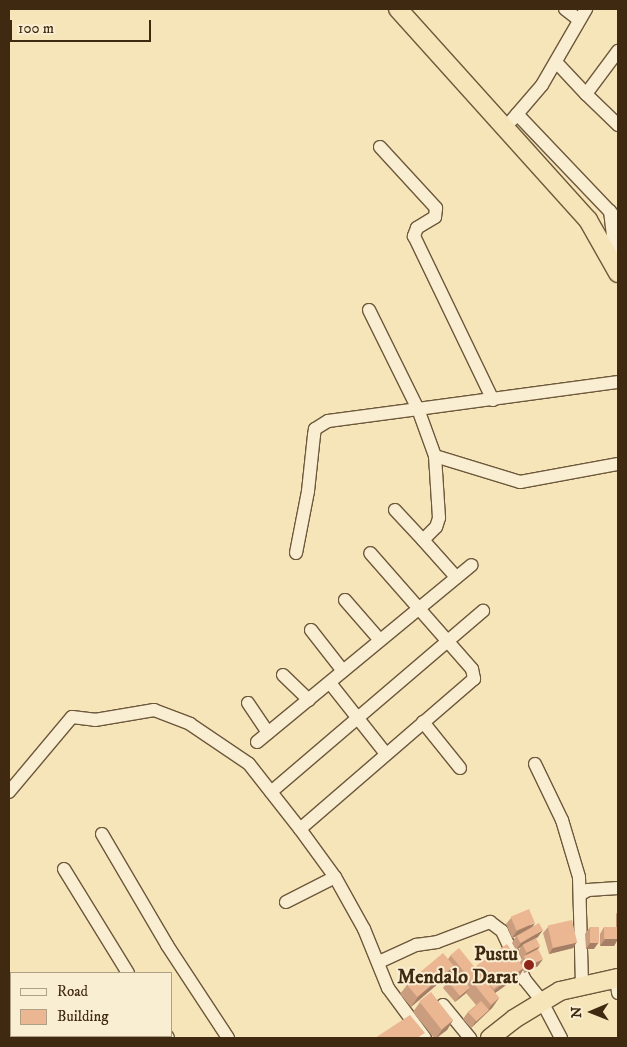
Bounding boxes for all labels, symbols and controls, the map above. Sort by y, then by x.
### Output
scale bar [12,10,154,42]
text: 100 m [18,19,54,38]
place label: Pustu Mendalo Darat [397,942,518,989]
marker: Pustu Mendalo Darat [522,958,536,972]
legend [10,972,172,1037]
text: Road [57,982,88,1001]
north arrow [567,987,617,1037]
text: N [568,1006,586,1018]
text: Building [57,1007,109,1026]

